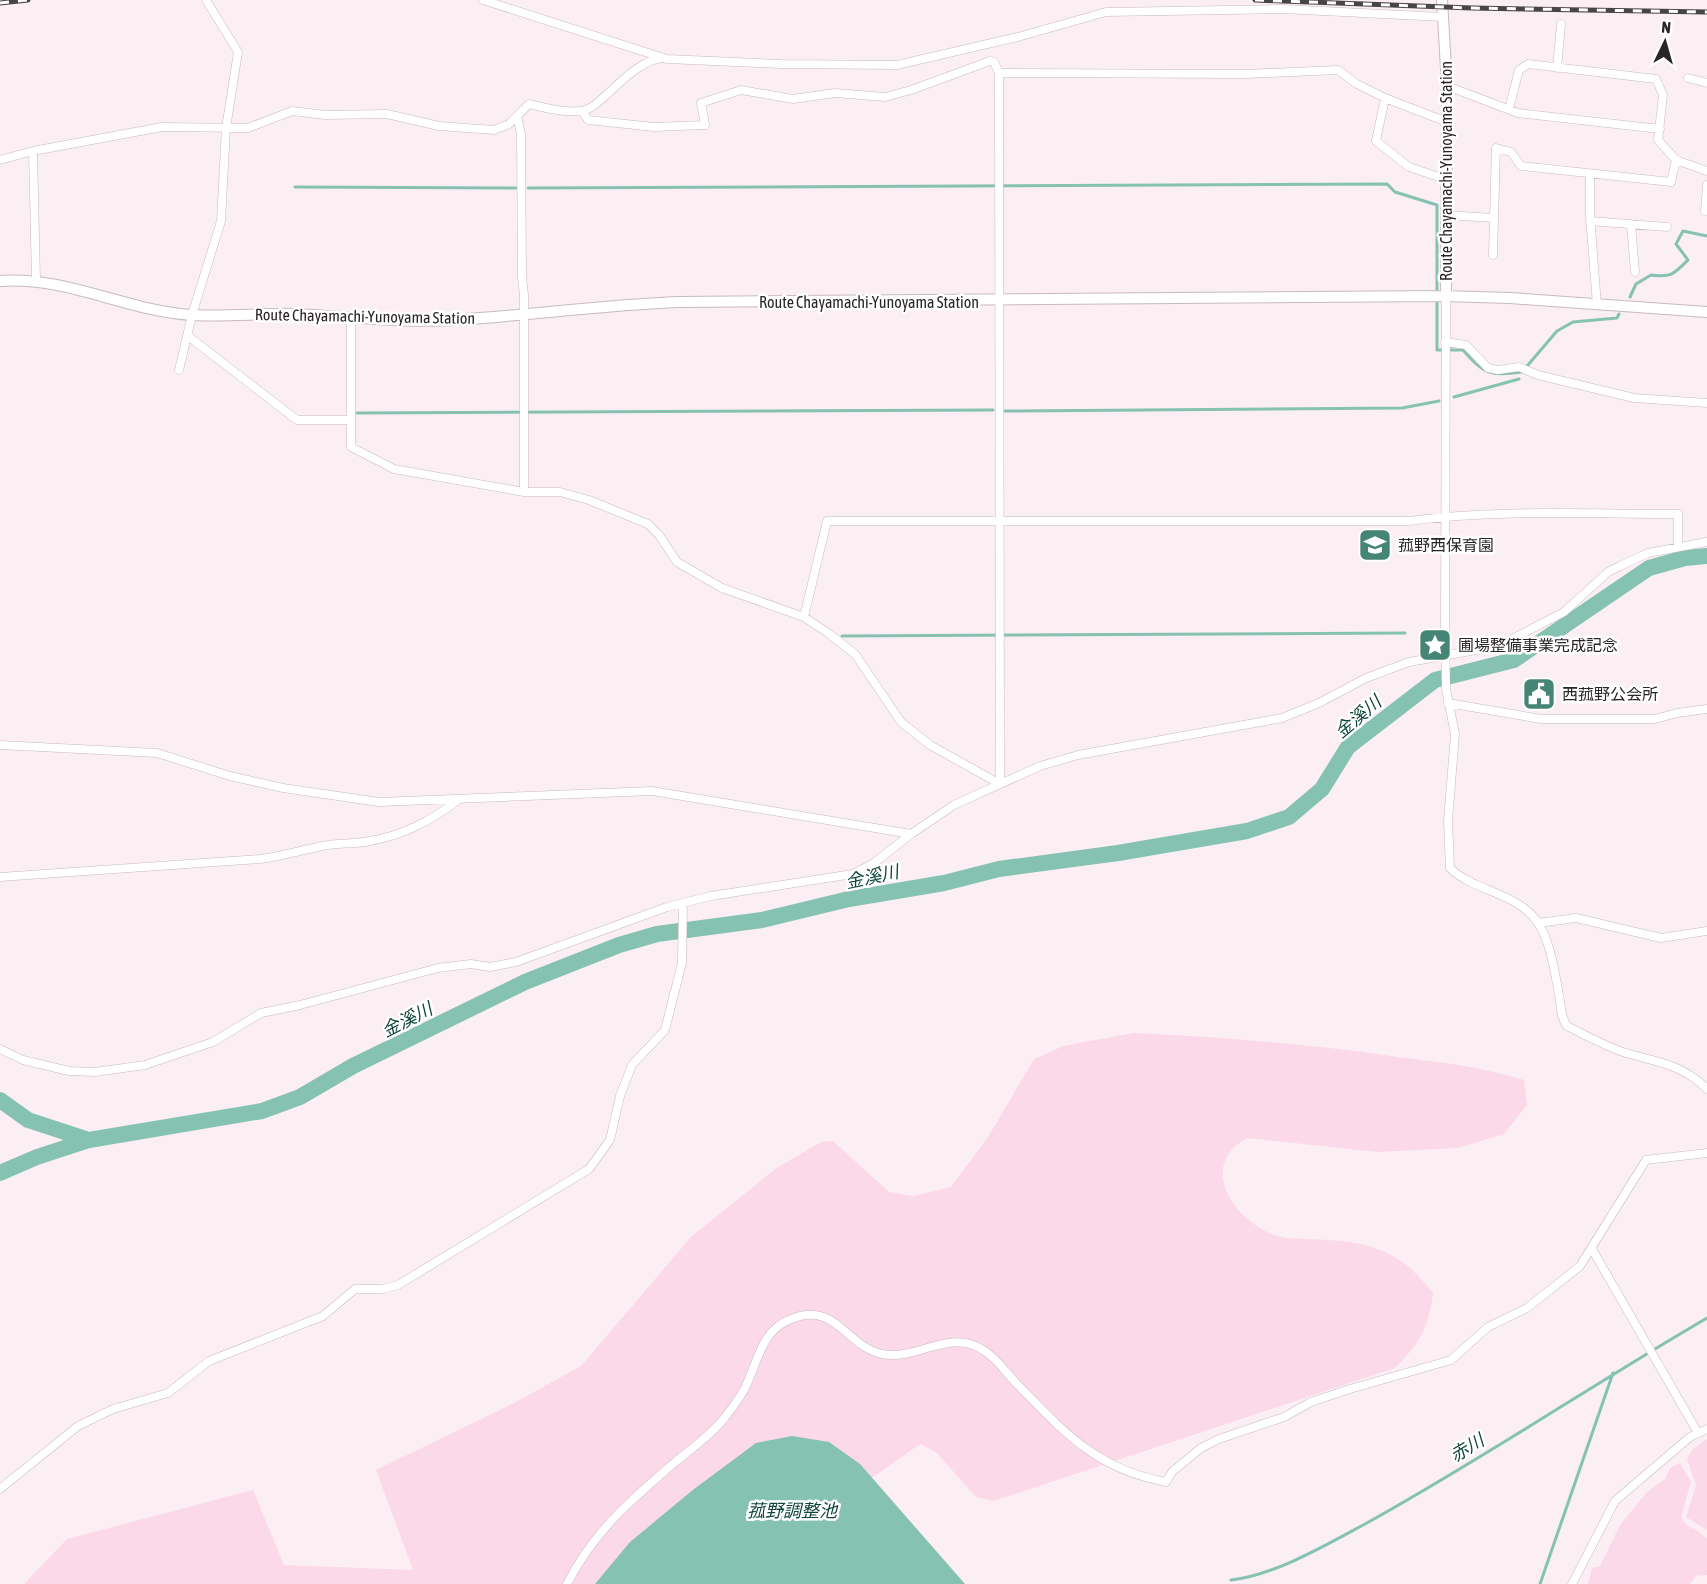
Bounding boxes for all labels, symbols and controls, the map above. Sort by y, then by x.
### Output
north arrow [1635,12,1695,72]
text: N [1661,18,1672,36]
street label: Route Chayamachi-Yunoyama Station [1437,61,1456,281]
street label: Route Chayamachi-Yunoyama Station [759,293,979,312]
street label: Route Chayamachi-Yunoyama Station [255,305,475,328]
school or university icon: 菰野西保育園 [1357,527,1393,563]
place label: 菰野西保育園 [1398,536,1494,554]
place icon: 圃場整備事業完成記念 [1417,627,1453,663]
place label: 圃場整備事業完成記念 [1458,636,1618,654]
public building icon: 西菰野公会所 [1521,676,1557,712]
place label: 西菰野公会所 [1562,685,1658,703]
water label: 金溪川 [1330,690,1387,742]
water label: 金溪川 [843,860,902,892]
water label: 金溪川 [378,997,437,1041]
water label: 赤川 [1446,1428,1489,1466]
water label: 菰野調整池 [747,1500,839,1521]

